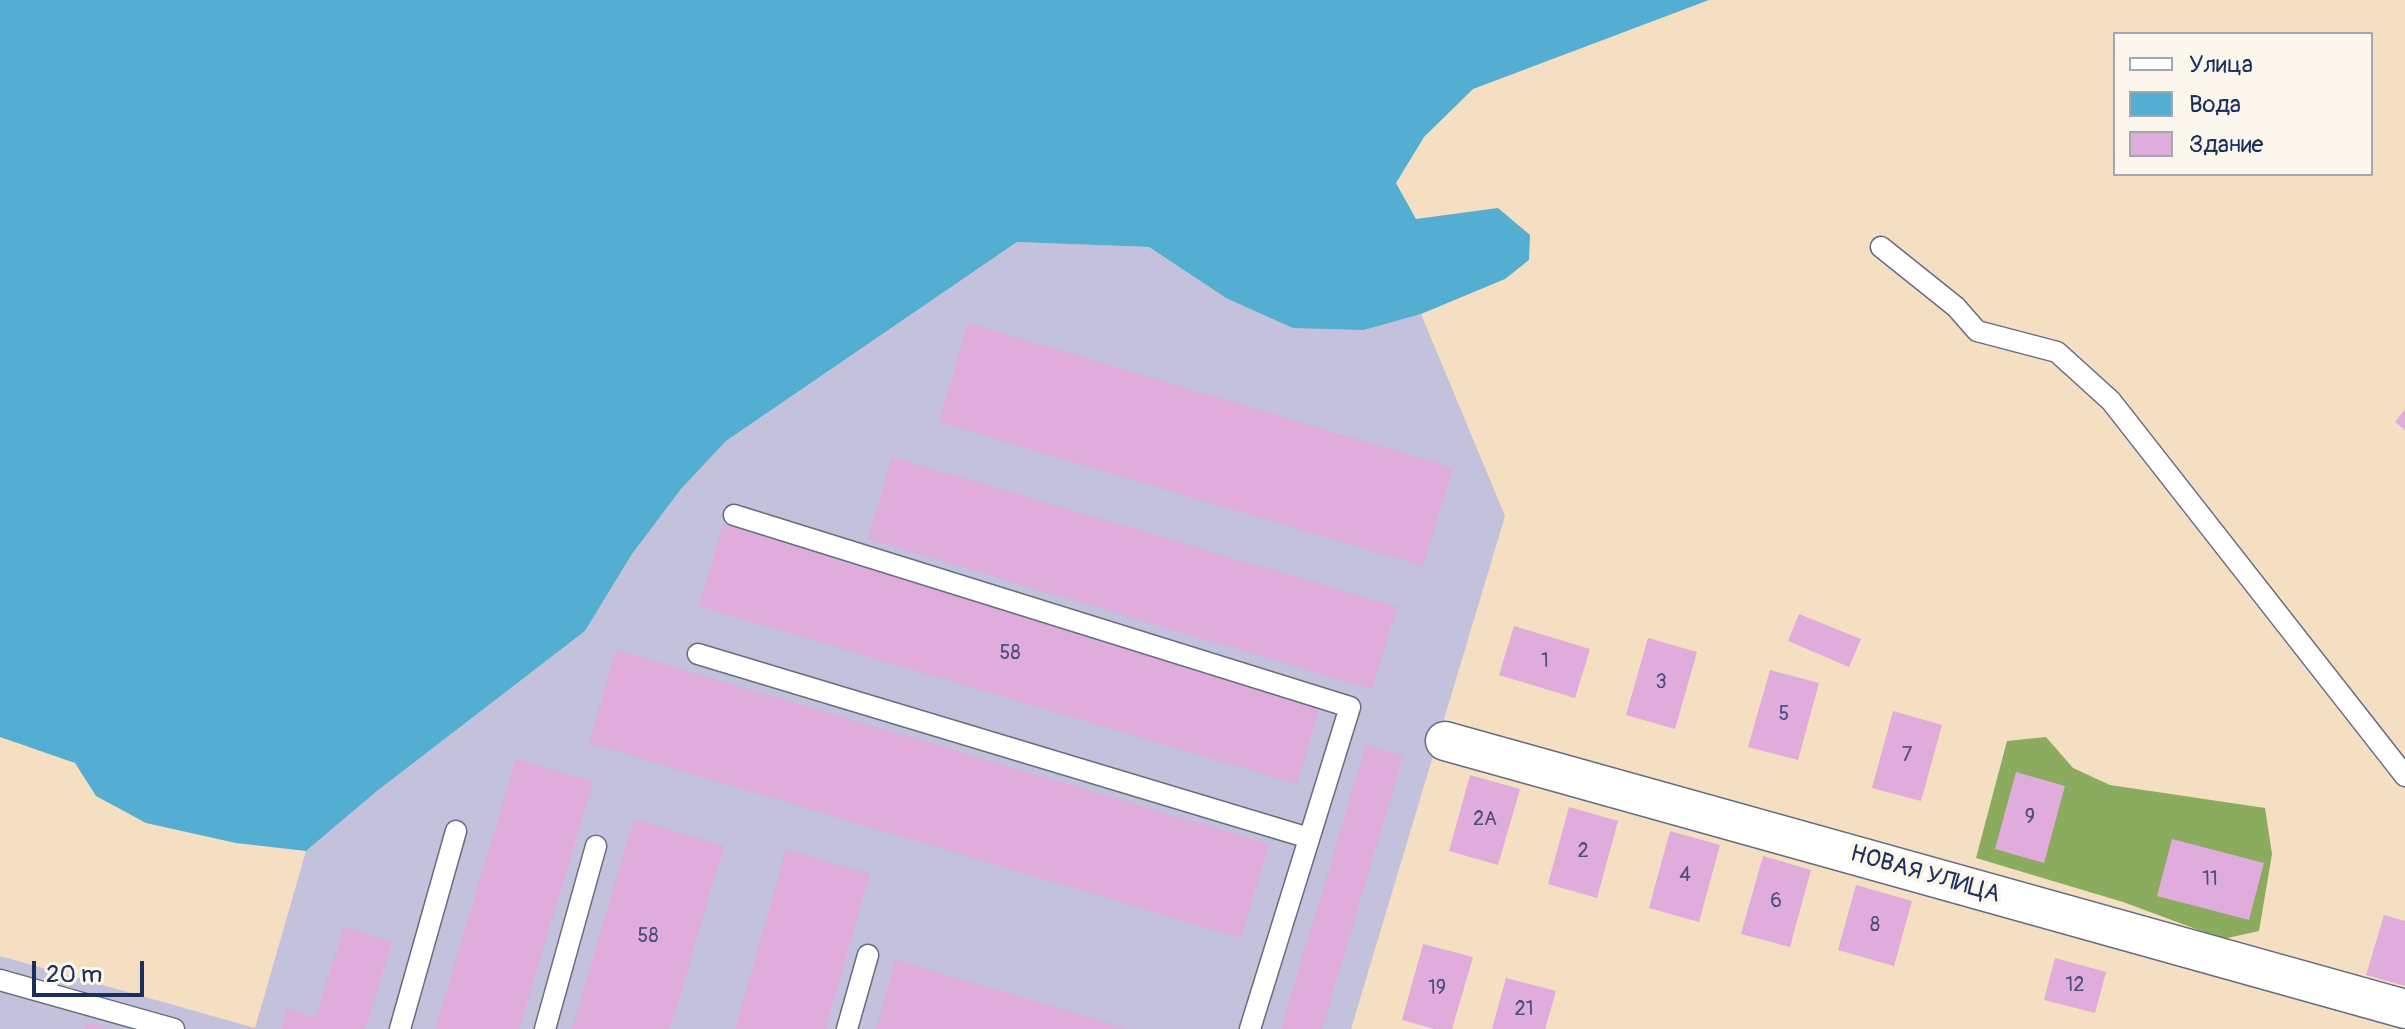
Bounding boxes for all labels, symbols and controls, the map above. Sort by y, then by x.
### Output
legend [2113,32,2373,176]
text: Улица [2189,50,2253,79]
text: Вода [2189,90,2241,119]
text: Здание [2189,130,2263,159]
house number: 58 [1000,642,1020,666]
house number: 1 [1541,650,1549,674]
house number: 3 [1655,671,1667,695]
house number: 5 [1779,703,1789,727]
house number: 7 [1902,744,1912,768]
house number: 9 [2025,806,2035,830]
house number: 2А [1473,808,1497,832]
house number: 2 [1577,840,1589,864]
street label: НОВАЯ УЛИЦА [1847,840,2003,910]
house number: 4 [1679,864,1691,888]
house number: 11 [2202,868,2218,892]
house number: 6 [1770,890,1782,914]
house number: 8 [1870,914,1880,938]
house number: 58 [638,925,658,949]
scale bar [36,945,148,995]
text: 20 m [46,960,102,989]
house number: 12 [2066,974,2084,998]
house number: 19 [1428,977,1446,1001]
house number: 21 [1515,998,1533,1022]

